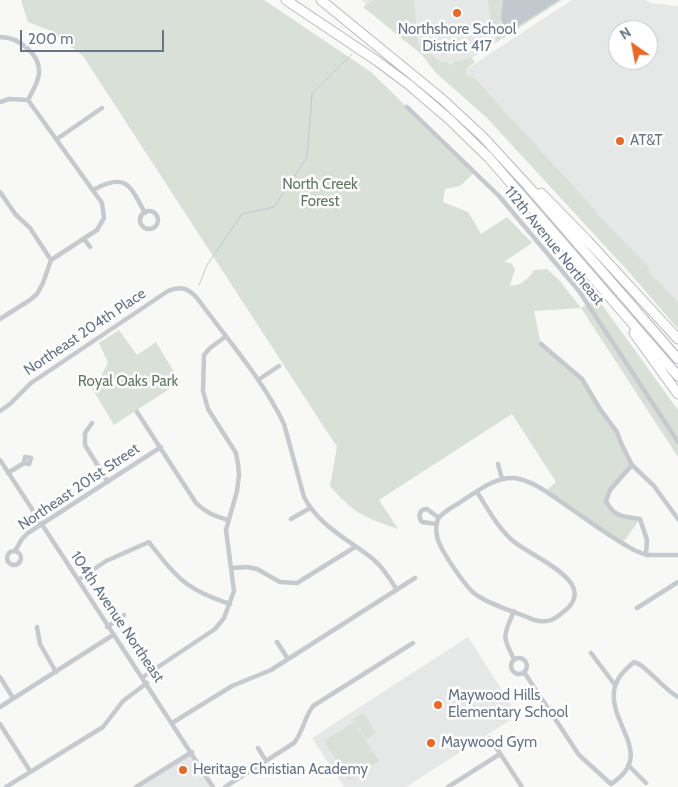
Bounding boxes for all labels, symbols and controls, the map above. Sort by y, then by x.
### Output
marker: Northshore School District 417 [451,7,463,19]
scale bar [22,20,166,52]
north arrow [608,20,658,70]
place label: Northshore School District 417 [398,21,516,56]
text: N [616,23,634,44]
text: 200 m [28,30,73,48]
place label: AT&T [630,132,663,150]
marker: AT&T [614,135,626,147]
park label: North Creek Forest [282,176,358,211]
street label: 112th Avenue Northeast [500,183,608,309]
street label: Northeast 204th Place [21,284,149,380]
park label: Royal Oaks Park [78,373,178,391]
street label: Northeast 201st Street [15,440,143,534]
street label: 104th Avenue Northeast [66,548,168,686]
place label: Maywood Hills Elementary School [448,687,568,722]
marker: Maywood Hills Elementary School [432,699,444,711]
place label: Maywood Gym [441,734,537,752]
marker: Maywood Gym [425,737,437,749]
place label: Heritage Christian Academy [193,761,368,779]
marker: Heritage Christian Academy [177,764,189,776]

